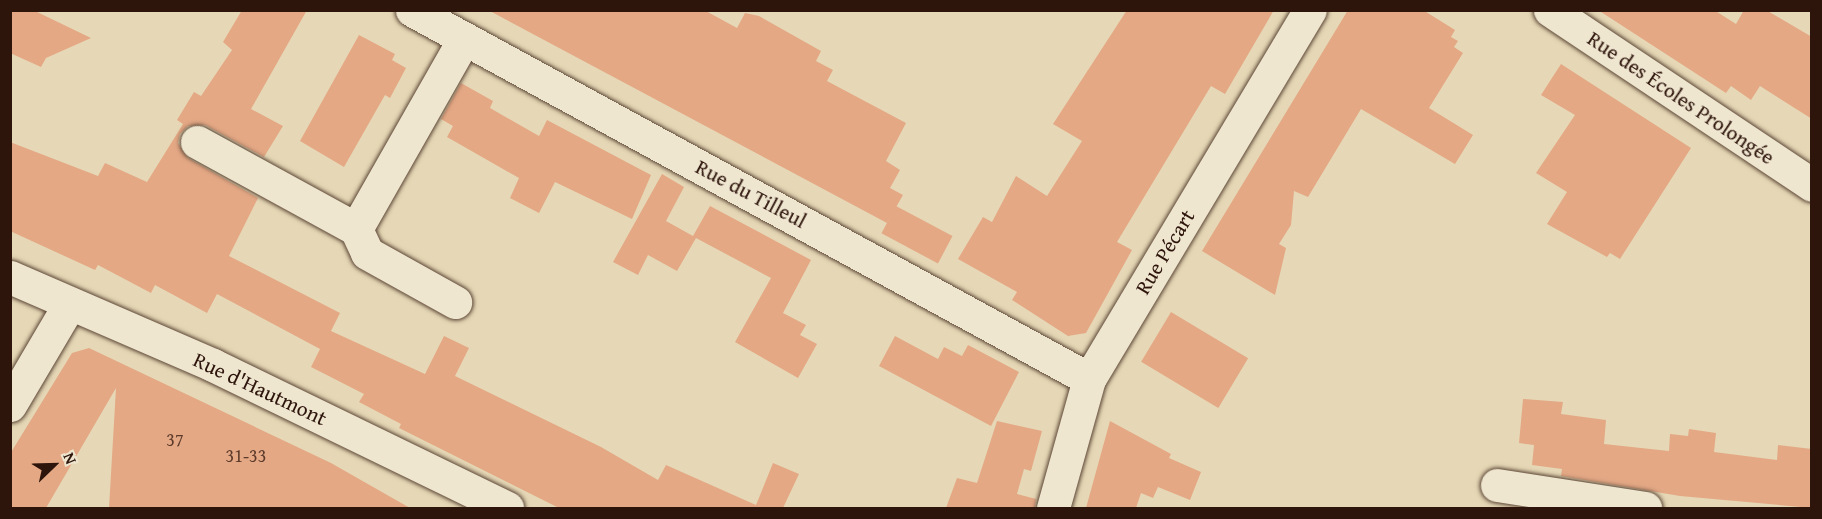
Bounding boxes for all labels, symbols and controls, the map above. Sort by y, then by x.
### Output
street label: Rue des Écoles Prolongée [1583,26,1779,170]
street label: Rue du Tilleul [691,154,811,234]
street label: Rue Pécart [1130,205,1200,299]
street label: Rue d'Hautmont [189,347,331,431]
house number: 37 [166,429,184,451]
north arrow [24,435,84,495]
house number: 31-33 [226,445,266,467]
text: N [57,448,84,468]

